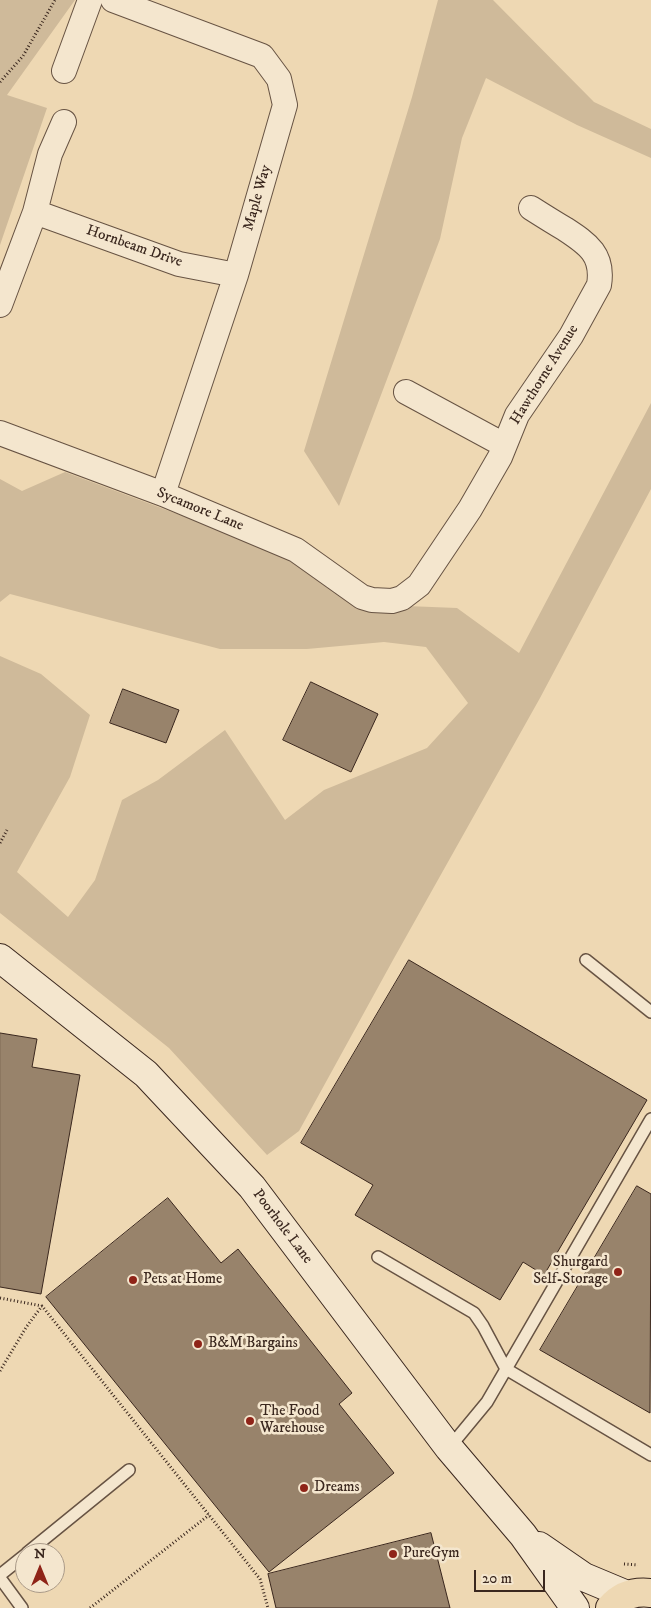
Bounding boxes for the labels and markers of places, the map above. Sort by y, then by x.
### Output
place label: Shurgard Self-Storage [533,1254,608,1289]
marker: Shurgard Self-Storage [612,1266,624,1278]
place label: Pets at Home [143,1271,222,1289]
marker: Pets at Home [127,1274,139,1286]
place label: B&M Bargains [208,1335,298,1353]
marker: B&M Bargains [192,1338,204,1350]
place label: The Food Warehouse [260,1403,325,1438]
marker: The Food Warehouse [244,1415,256,1427]
place label: Dreams [314,1479,360,1497]
marker: Dreams [298,1482,310,1494]
place label: PureGym [403,1545,460,1563]
marker: PureGym [387,1548,399,1560]

